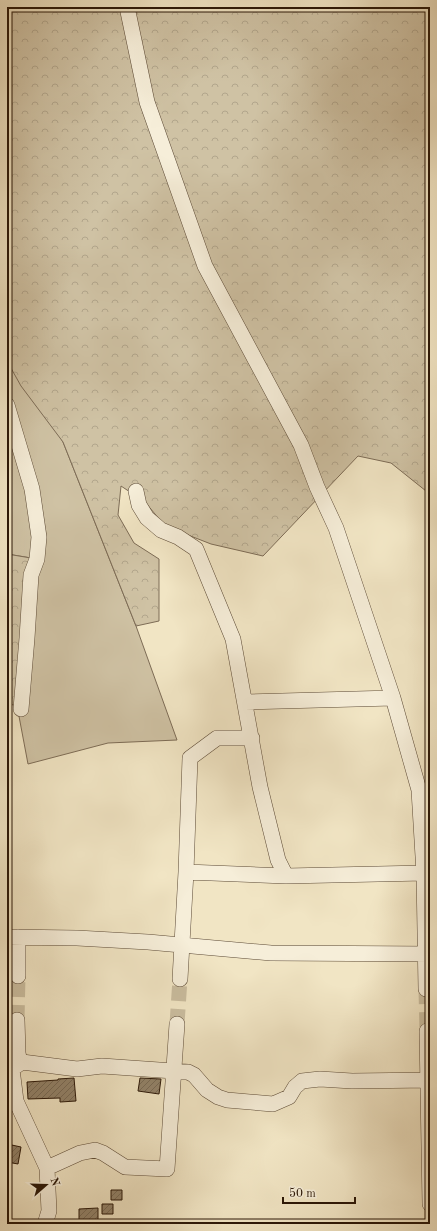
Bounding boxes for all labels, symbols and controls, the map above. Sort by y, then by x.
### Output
north arrow [26,1165,66,1205]
text: N [47,1176,61,1188]
scale bar [283,1179,355,1205]
text: 50 m [289,1187,316,1200]

